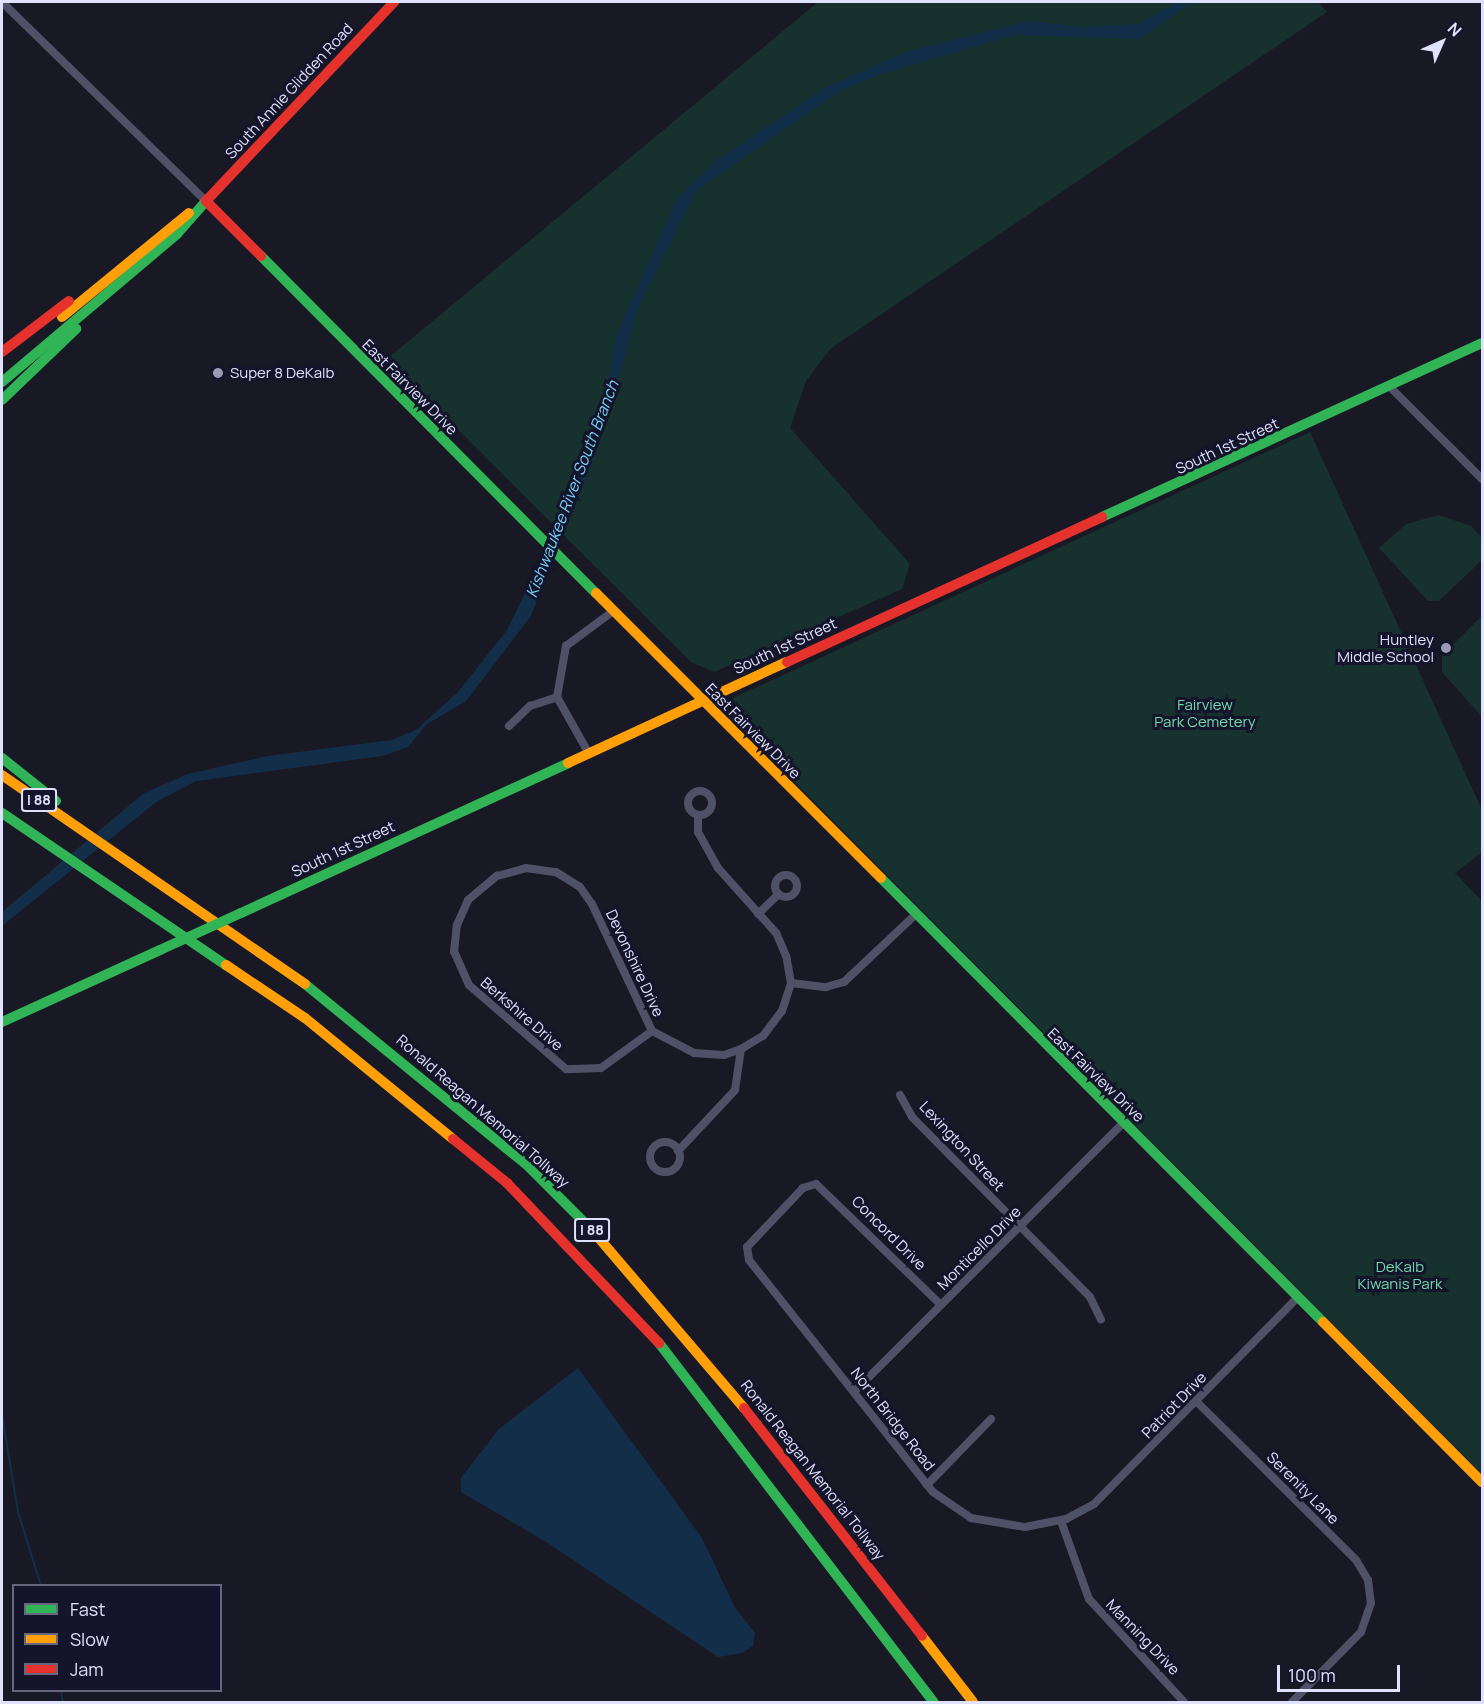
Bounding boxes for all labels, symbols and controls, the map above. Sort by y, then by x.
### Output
north arrow [1412,12,1472,72]
text: N [1443,17,1467,41]
street label: South Annie Glidden Road [221,19,357,163]
street label: East Fairview Drive [359,336,461,438]
place label: Super 8 DeKalb [230,364,334,382]
marker: Super 8 DeKalb [211,366,225,380]
water label: Kishwaukee River South Branch [522,378,622,600]
street label: South 1st Street [1173,414,1281,478]
street label: South 1st Street [731,614,839,678]
place label: Huntley Middle School [1337,630,1434,665]
marker: Huntley Middle School [1439,641,1453,655]
street label: East Fairview Drive [702,680,804,782]
park label: Fairview Park Cemetery [1154,695,1256,730]
road number: I 88 [21,789,57,811]
street label: South 1st Street [289,817,397,881]
street label: Devonshire Drive [602,907,668,1019]
street label: Berkshire Drive [477,973,567,1055]
street label: East Fairview Drive [1044,1024,1148,1126]
street label: Ronald Reagan Memorial Tollway [393,1031,573,1191]
street label: Lexington Street [916,1097,1008,1195]
street label: Concord Drive [848,1192,930,1274]
street label: Monticello Drive [934,1203,1024,1293]
road number: I 88 [574,1219,610,1241]
park label: DeKalb Kiwanis Park [1358,1257,1442,1292]
street label: North Bridge Road [847,1364,939,1474]
street label: Patriot Drive [1138,1368,1210,1442]
street label: Ronald Reagan Memorial Tollway [737,1376,889,1564]
street label: Serenity Lane [1263,1448,1343,1528]
legend [12,1584,222,1692]
street label: Manning Drive [1102,1595,1184,1679]
text: Fast [70,1597,105,1621]
text: Slow [70,1627,109,1651]
scale bar [1280,1653,1403,1691]
text: Jam [70,1657,104,1681]
text: 100 m [1288,1663,1336,1687]

